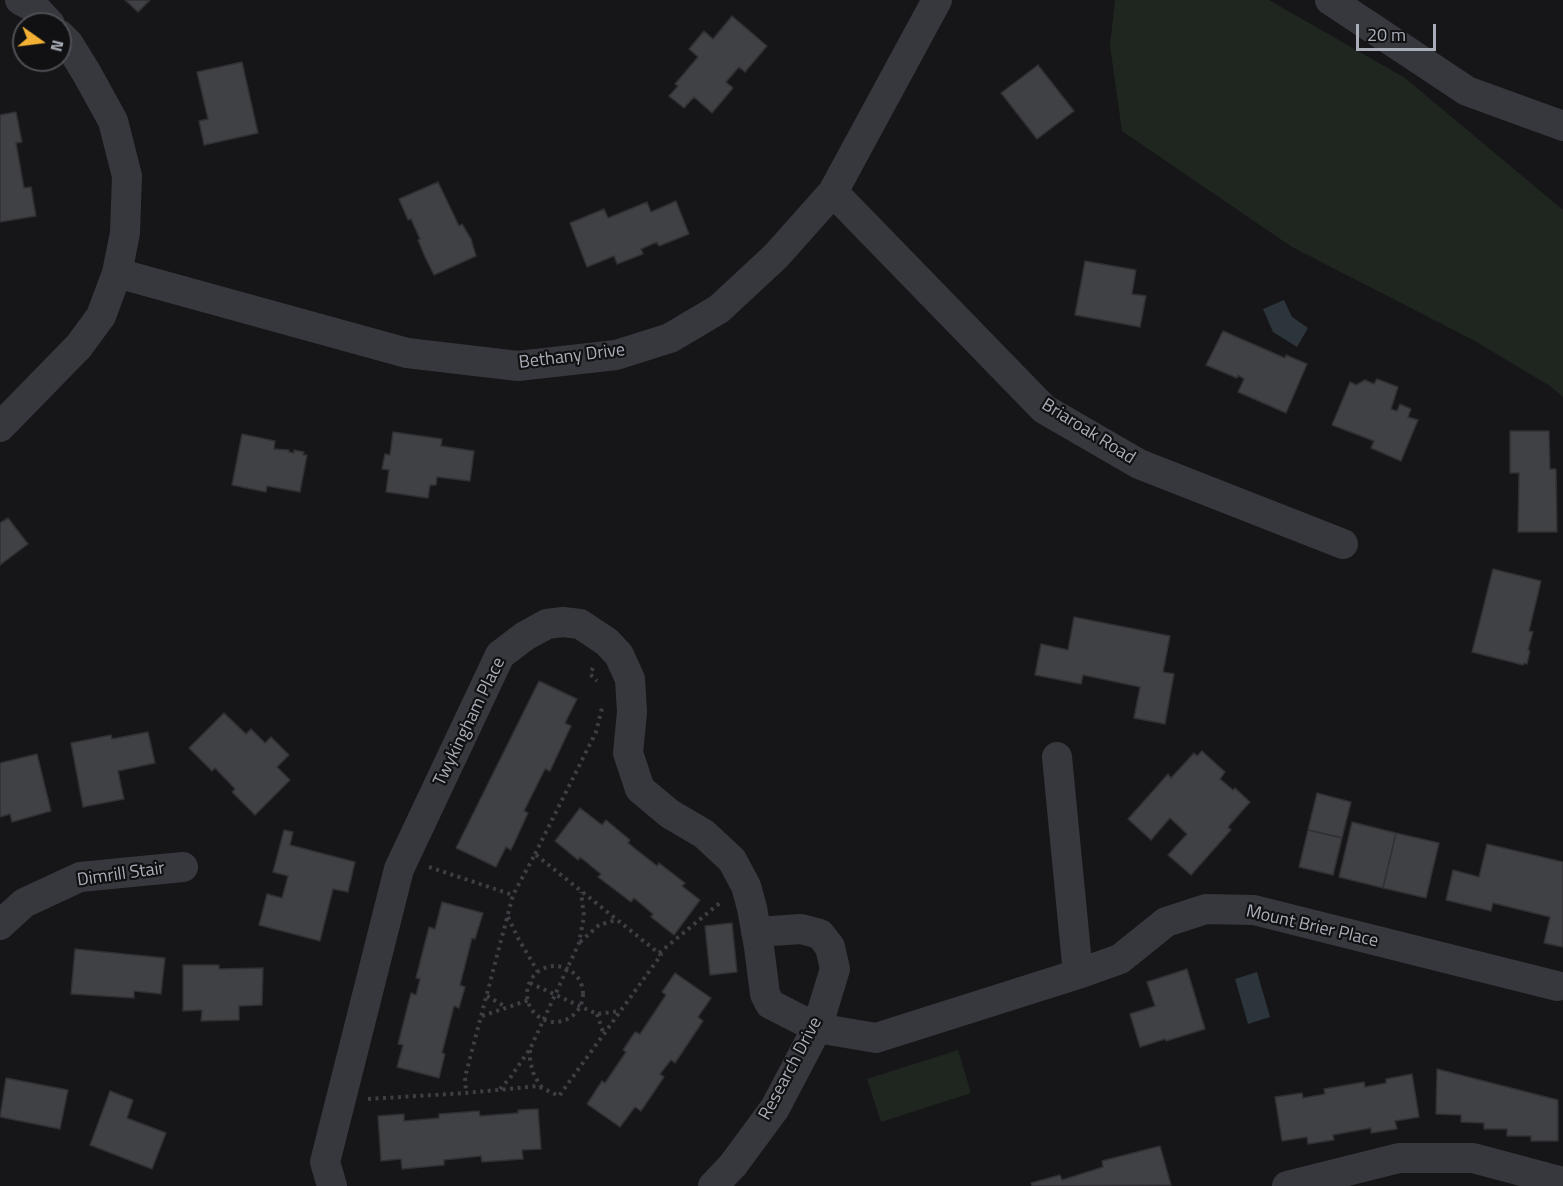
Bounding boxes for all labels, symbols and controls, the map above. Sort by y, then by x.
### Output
north arrow [12,12,72,72]
scale bar [1359,12,1438,50]
text: 20 m [1367,21,1406,48]
text: N [45,38,71,54]
street label: Bethany Drive [518,340,626,374]
street label: Briaroak Road [1037,395,1139,469]
street label: Twykingham Place [429,654,511,790]
street label: Dimrill Stair [76,858,166,892]
street label: Mount Brier Place [1244,901,1380,953]
street label: Research Drive [755,1014,827,1124]

